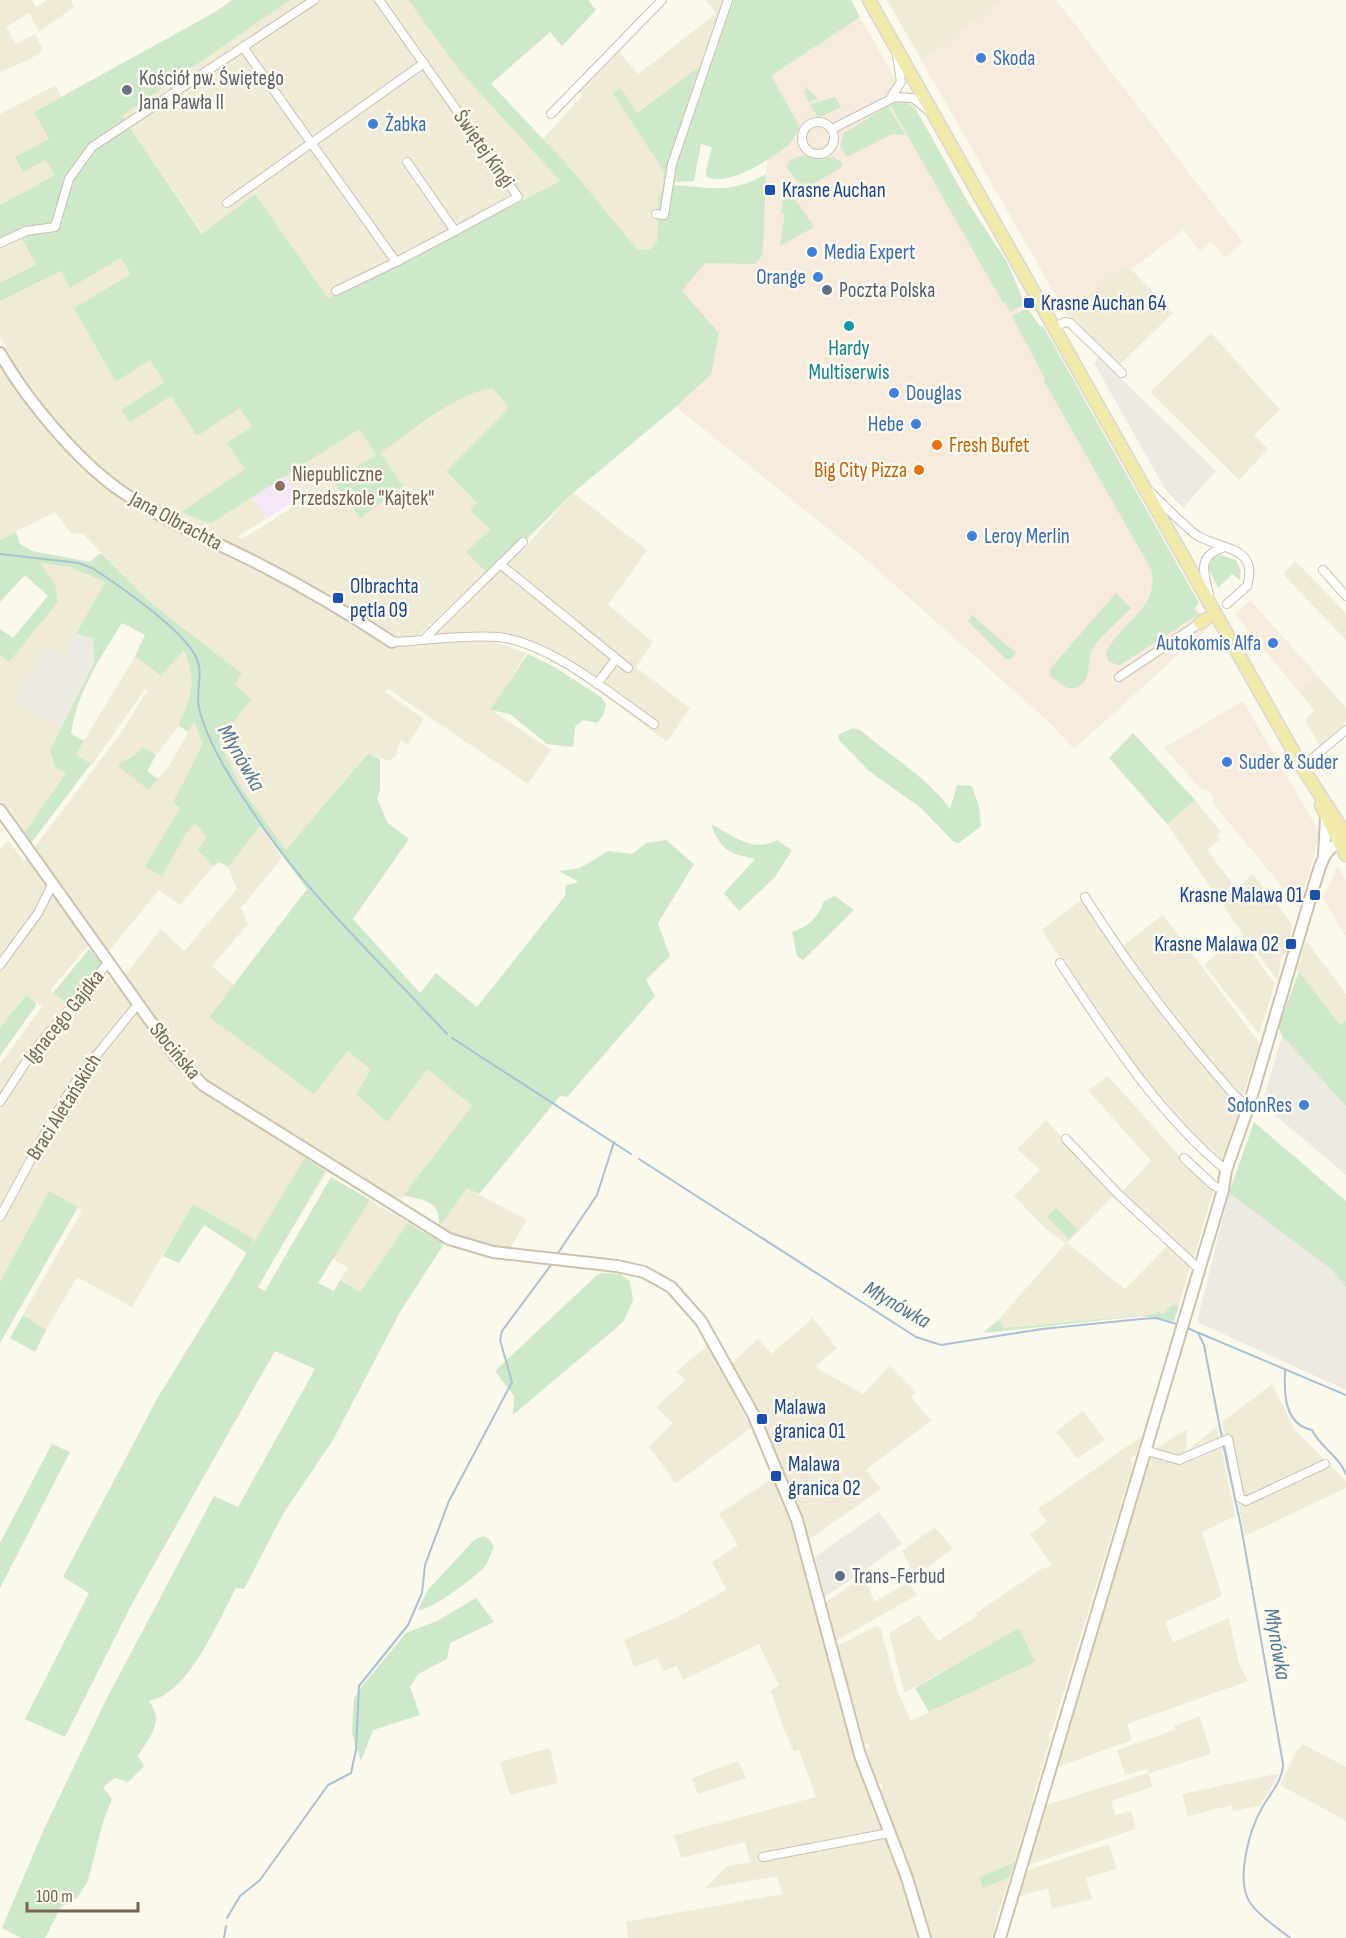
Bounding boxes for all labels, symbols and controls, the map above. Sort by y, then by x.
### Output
place label: Skoda [993,46,1035,71]
marker: Skoda [974,51,988,65]
place label: Kościół pw. Świętego Jana Pawła II [138,66,284,115]
marker: Kościół pw. Świętego Jana Pawła II [120,83,134,97]
street label: Świętej Kingi [448,105,520,193]
place label: Żabka [385,112,426,137]
marker: Żabka [366,117,380,131]
place label: Krasne Auchan [782,178,886,203]
marker: Krasne Auchan [763,183,777,197]
place label: Media Expert [824,240,915,265]
marker: Media Expert [805,245,819,259]
place label: Orange [756,265,806,290]
marker: Orange [811,270,825,284]
place label: Poczta Polska [839,278,935,303]
marker: Poczta Polska [820,283,834,297]
place label: Krasne Auchan 64 [1041,291,1167,316]
marker: Krasne Auchan 64 [1022,296,1036,310]
marker: Hardy Multiserwis [842,319,856,333]
place label: Hardy Multiserwis [808,336,890,385]
place label: Douglas [906,381,962,406]
marker: Douglas [887,386,901,400]
place label: Hebe [868,412,904,437]
marker: Hebe [909,417,923,431]
place label: Fresh Bufet [949,433,1029,458]
marker: Fresh Bufet [930,438,944,452]
place label: Big City Pizza [814,458,907,483]
place label: Niepubliczne Przedszkole "Kajtek" [292,462,434,511]
marker: Big City Pizza [912,463,926,477]
marker: Niepubliczne Przedszkole "Kajtek" [273,479,287,493]
street label: Jana Olbrachta [124,486,227,556]
place label: Leroy Merlin [984,524,1070,549]
marker: Leroy Merlin [965,529,979,543]
place label: Olbrachta pętla 09 [350,574,419,623]
marker: Olbrachta pętla 09 [331,591,345,605]
place label: Autokomis Alfa [1156,631,1261,656]
marker: Autokomis Alfa [1266,636,1280,650]
water label: Młynówka [211,720,271,796]
place label: Suder & Suder [1239,750,1338,775]
marker: Suder & Suder [1220,755,1234,769]
place label: Krasne Malawa 01 [1179,883,1304,908]
marker: Krasne Malawa 01 [1308,888,1322,902]
place label: Krasne Malawa 02 [1154,932,1279,957]
marker: Krasne Malawa 02 [1284,937,1298,951]
street label: Ignacego Gajdka [18,965,110,1069]
street label: Słocińska [144,1017,206,1085]
street label: Braci Aletańskich [21,1049,107,1165]
place label: SołonRes [1227,1093,1292,1118]
marker: SołonRes [1297,1098,1311,1112]
water label: Młynówka [859,1275,935,1335]
place label: Malawa granica 01 [774,1395,846,1444]
marker: Malawa granica 01 [755,1412,769,1426]
place label: Malawa granica 02 [788,1452,861,1501]
marker: Malawa granica 02 [769,1469,783,1483]
place label: Trans-Ferbud [852,1564,945,1589]
marker: Trans-Ferbud [833,1569,847,1583]
water label: Młynówka [1257,1606,1297,1682]
scale bar [27,1875,138,1913]
text: 100 m [36,1886,73,1907]

